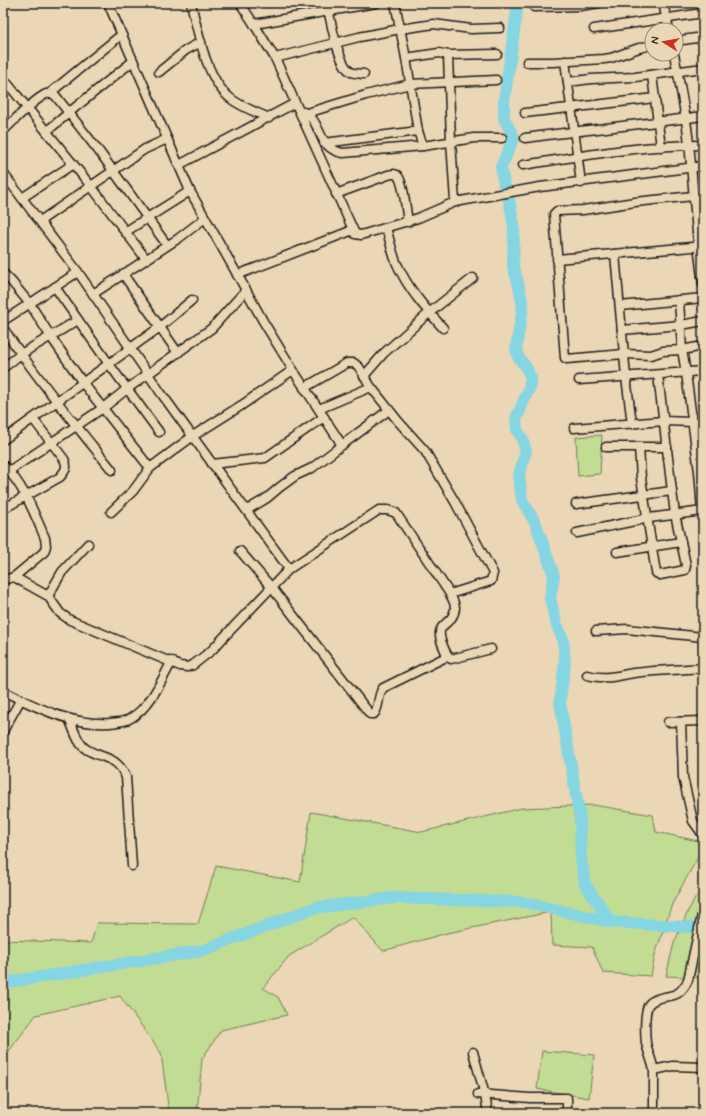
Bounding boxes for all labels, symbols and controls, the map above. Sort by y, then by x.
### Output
north arrow [644,22,684,62]
text: N [648,35,663,45]

